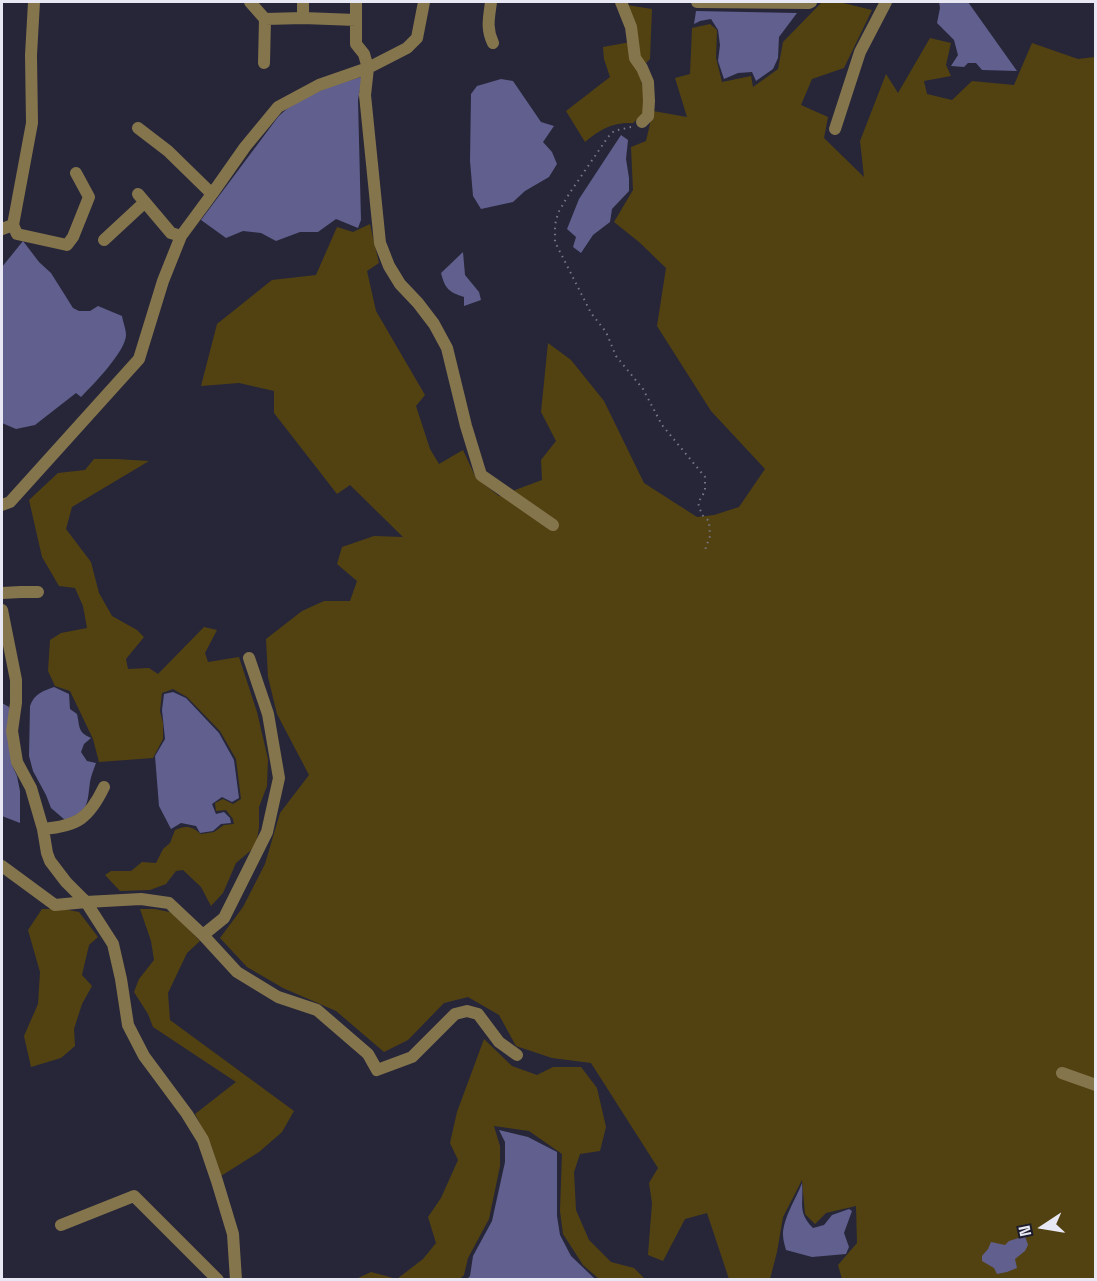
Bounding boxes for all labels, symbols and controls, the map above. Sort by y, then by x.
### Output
north arrow [1013,1197,1073,1257]
text: N [1014,1223,1036,1238]

